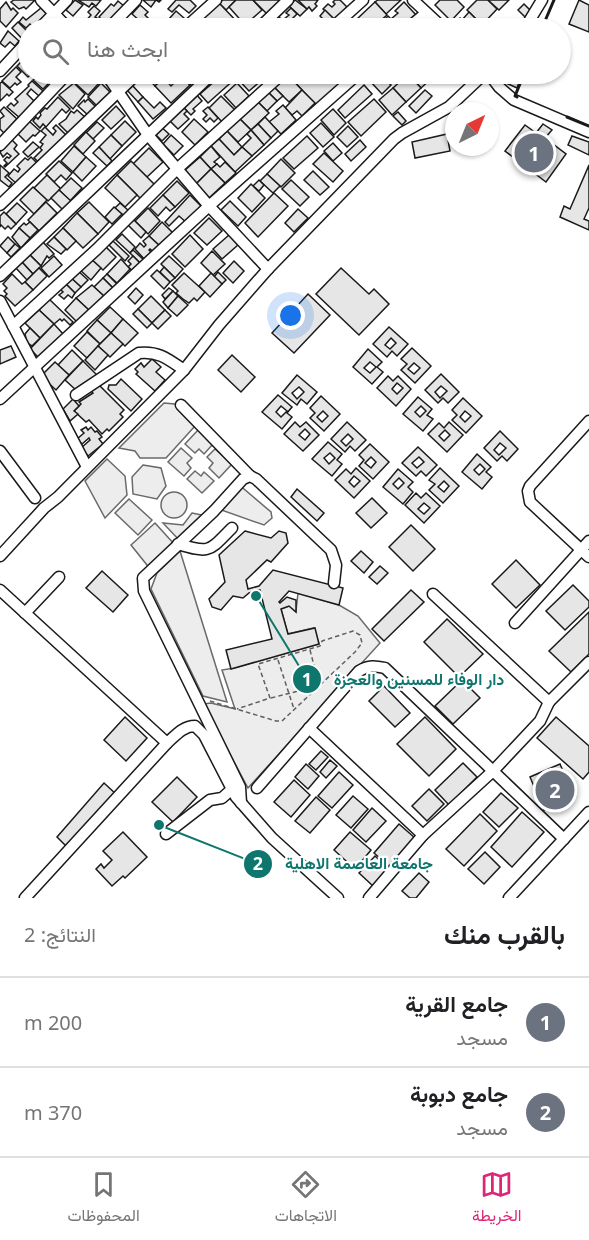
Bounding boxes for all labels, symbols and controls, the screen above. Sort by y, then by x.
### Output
search box [18,18,571,84]
text: ابحث هنا [87,33,168,63]
icon: search [39,35,72,68]
north arrow [445,102,499,156]
pin: 1 [514,130,554,176]
your location [276,301,305,330]
callout: دار الوفاء للمسنين والعجزة [292,662,517,696]
text: 1 [302,667,312,691]
text: دار الوفاء للمسنين والعجزة [334,668,504,690]
pin: 2 [536,768,574,812]
callout: جامعة العاصمة الاهلية [243,847,445,881]
text: 2 [253,851,263,875]
text: جامعة العاصمة الاهلية [285,852,433,874]
text: بالقرب منك [444,916,565,952]
text: النتائج: 2 [24,921,96,948]
text: جامع القرية [405,988,508,1018]
text: 200 m [24,1009,82,1036]
text: 1 [540,1009,551,1036]
text: مسجد [456,1024,508,1051]
text: جامع دبوبة [410,1078,508,1108]
text: 370 m [24,1099,82,1126]
text: 2 [540,1099,551,1126]
text: مسجد [456,1114,508,1141]
tab: المحفوظات [68,1168,140,1230]
tab: الاتجاهات [275,1168,337,1230]
tab: الخريطة [472,1168,521,1230]

